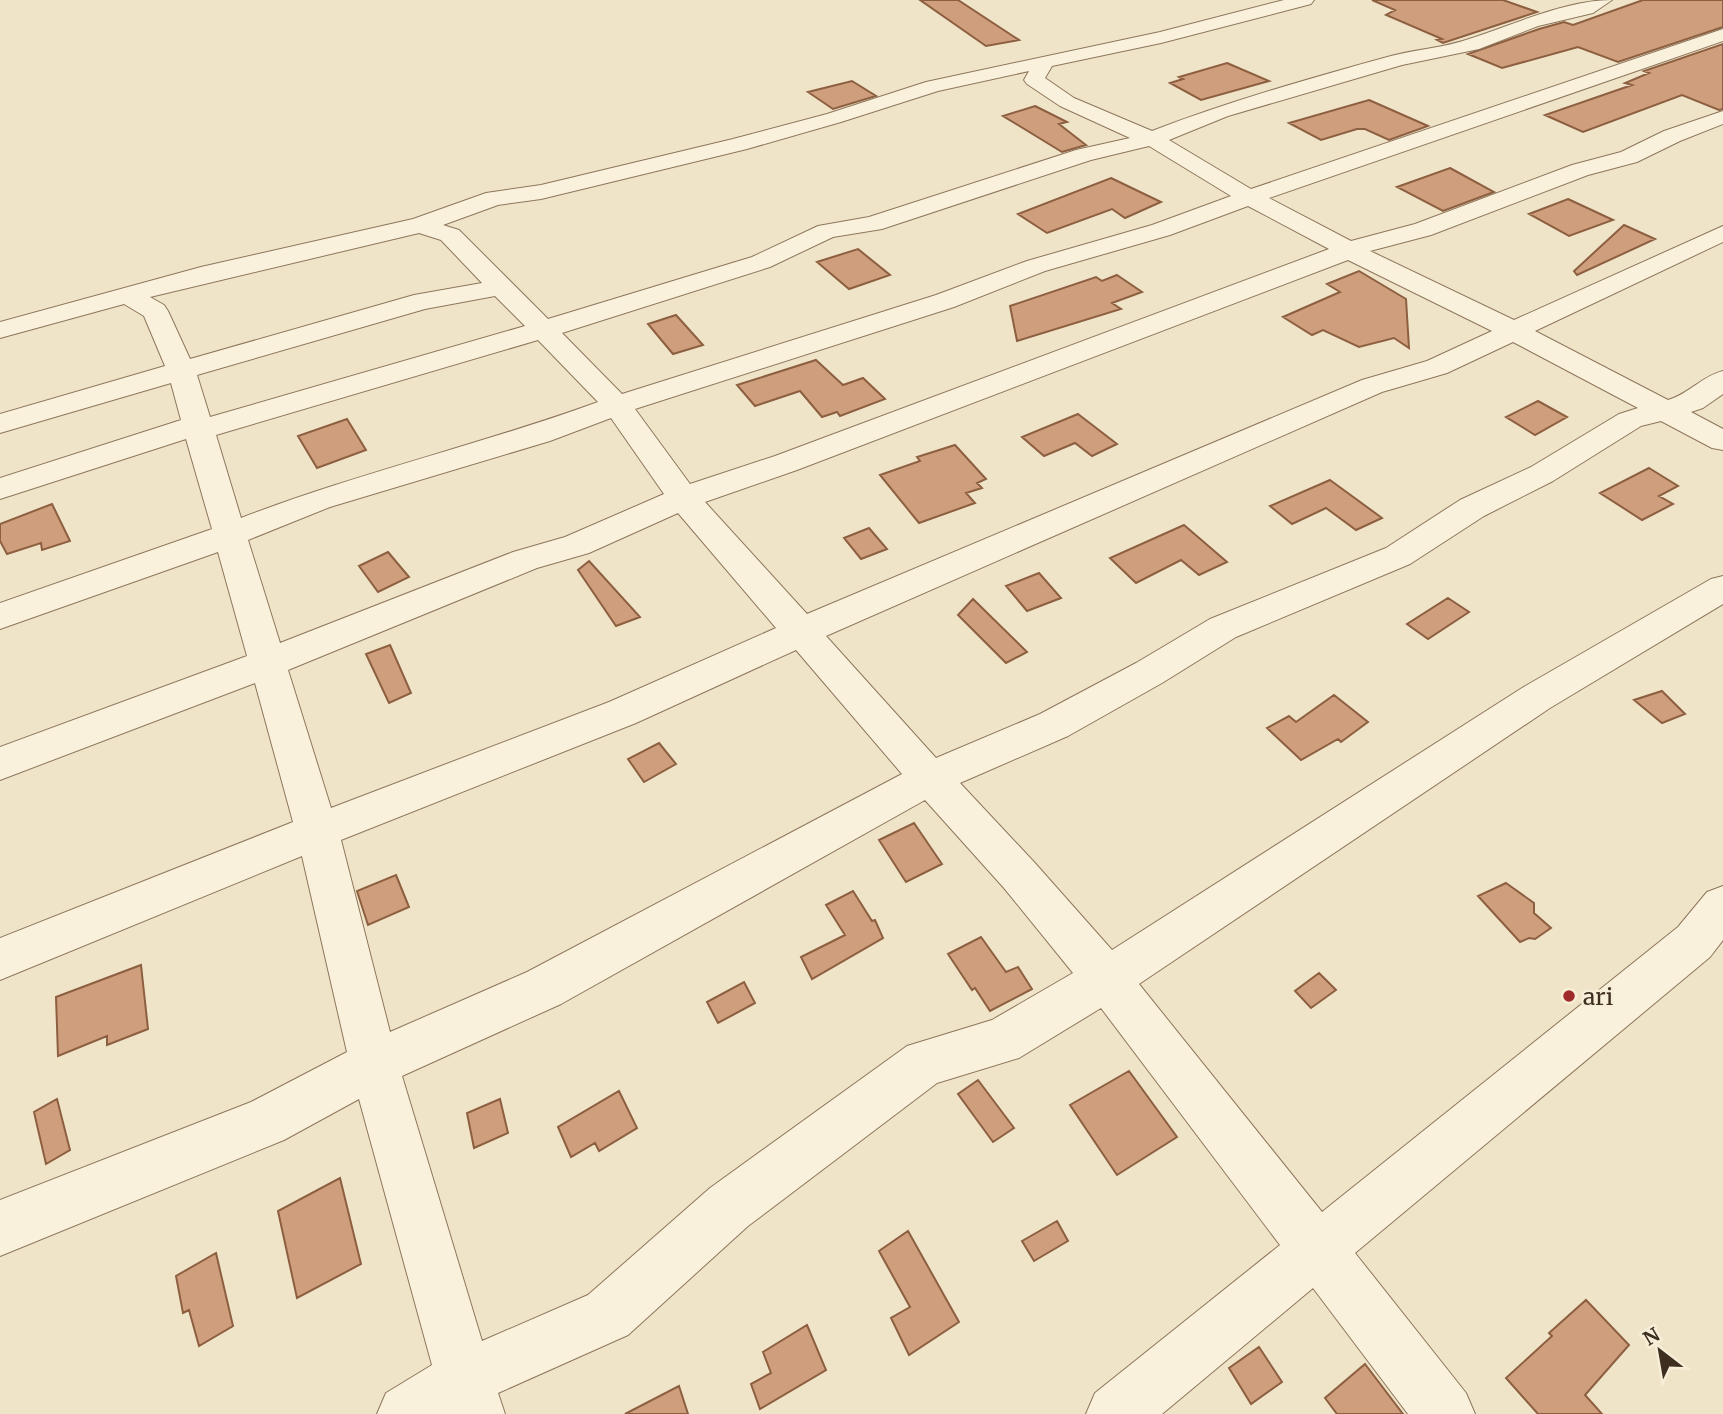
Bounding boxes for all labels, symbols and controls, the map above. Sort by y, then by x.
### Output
place label: ari [1583,982,1613,1011]
marker: ari [1561,988,1577,1004]
north arrow [1625,1316,1695,1386]
text: N [1639,1322,1664,1351]

